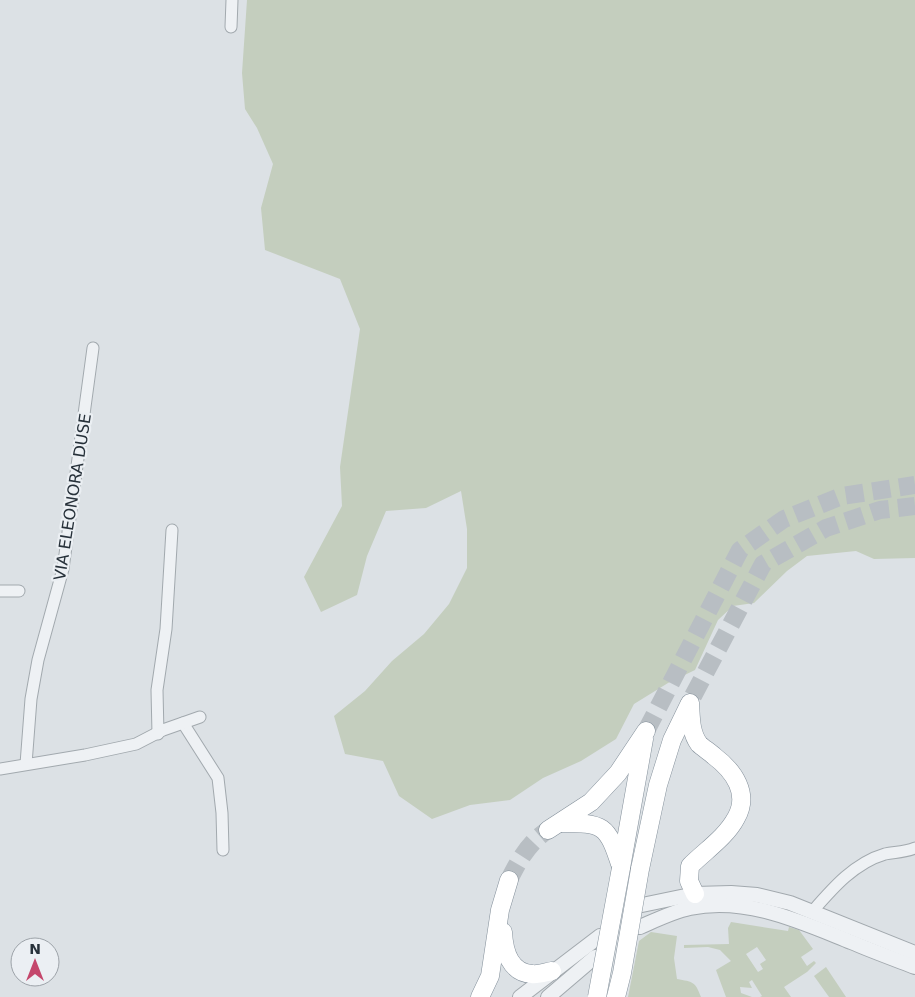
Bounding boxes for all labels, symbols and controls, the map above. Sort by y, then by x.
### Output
street label: VIA ELEONORA DUSE [50,412,95,582]
north arrow [10,937,60,987]
text: N [29,941,41,957]

